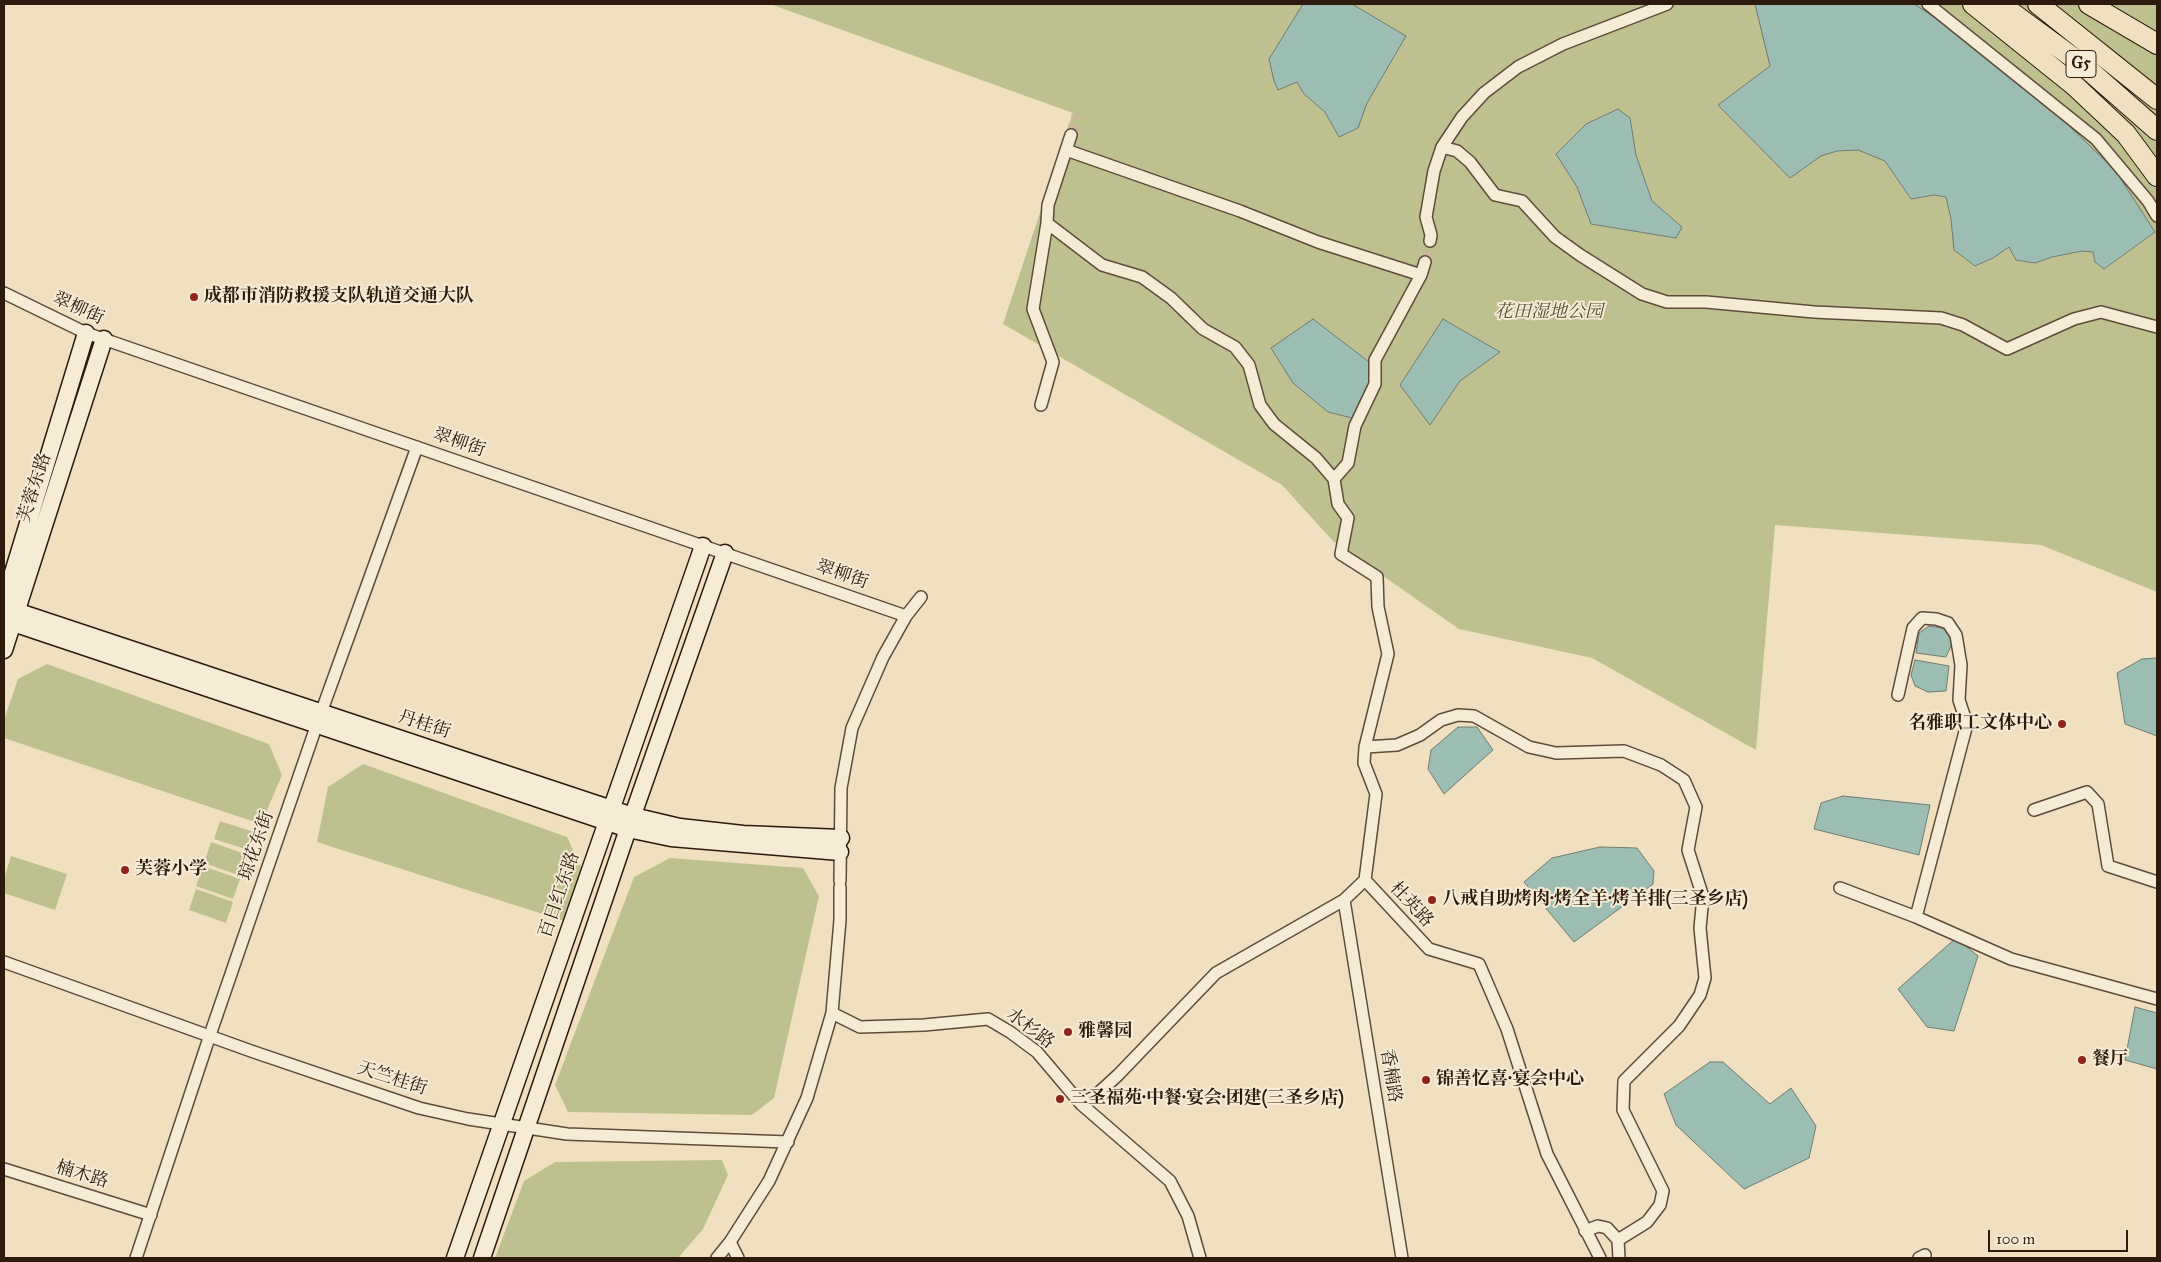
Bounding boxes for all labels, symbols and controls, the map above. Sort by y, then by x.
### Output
road number: G5 [2066,51,2096,78]
place label: 成都市消防救援支队轨道交通大队 [204,286,474,308]
street label: 翠柳街 [49,288,107,330]
marker: 成都市消防救援支队轨道交通大队 [188,291,200,303]
park label: 花田湿地公园 [1495,302,1603,324]
street label: 翠柳街 [430,424,488,462]
street label: 芙蓉东路 [14,450,56,526]
street label: 翠柳街 [813,556,871,594]
street label: 丹桂街 [395,706,453,744]
place label: 名雅职工文体中心 [1908,713,2052,735]
marker: 名雅职工文体中心 [2056,718,2068,730]
street label: 琼花东街 [235,808,279,884]
street label: 百日红东路 [535,849,585,941]
place label: 芙蓉小学 [135,859,207,881]
marker: 芙蓉小学 [119,864,131,876]
street label: 杜英路 [1385,878,1437,932]
place label: 八戒自助烤肉·烤全羊·烤羊排(三圣乡店) [1442,889,1748,911]
marker: 八戒自助烤肉·烤全羊·烤羊排(三圣乡店) [1426,894,1438,906]
street label: 水杉路 [1002,1004,1058,1054]
place label: 雅馨园 [1078,1021,1132,1043]
marker: 雅馨园 [1062,1026,1074,1038]
street label: 香楠路 [1375,1048,1405,1104]
place label: 餐厅 [2092,1049,2128,1071]
marker: 餐厅 [2076,1054,2088,1066]
street label: 天竺桂街 [354,1058,430,1100]
place label: 锦善忆喜·宴会中心 [1436,1069,1584,1091]
marker: 锦善忆喜·宴会中心 [1420,1074,1432,1086]
place label: 三圣福苑·中餐·宴会·团建(三圣乡店) [1070,1088,1344,1110]
marker: 三圣福苑·中餐·宴会·团建(三圣乡店) [1054,1093,1066,1105]
street label: 楠木路 [53,1157,111,1193]
scale bar [1991,1220,2131,1252]
text: 100 m [1996,1230,2035,1248]

